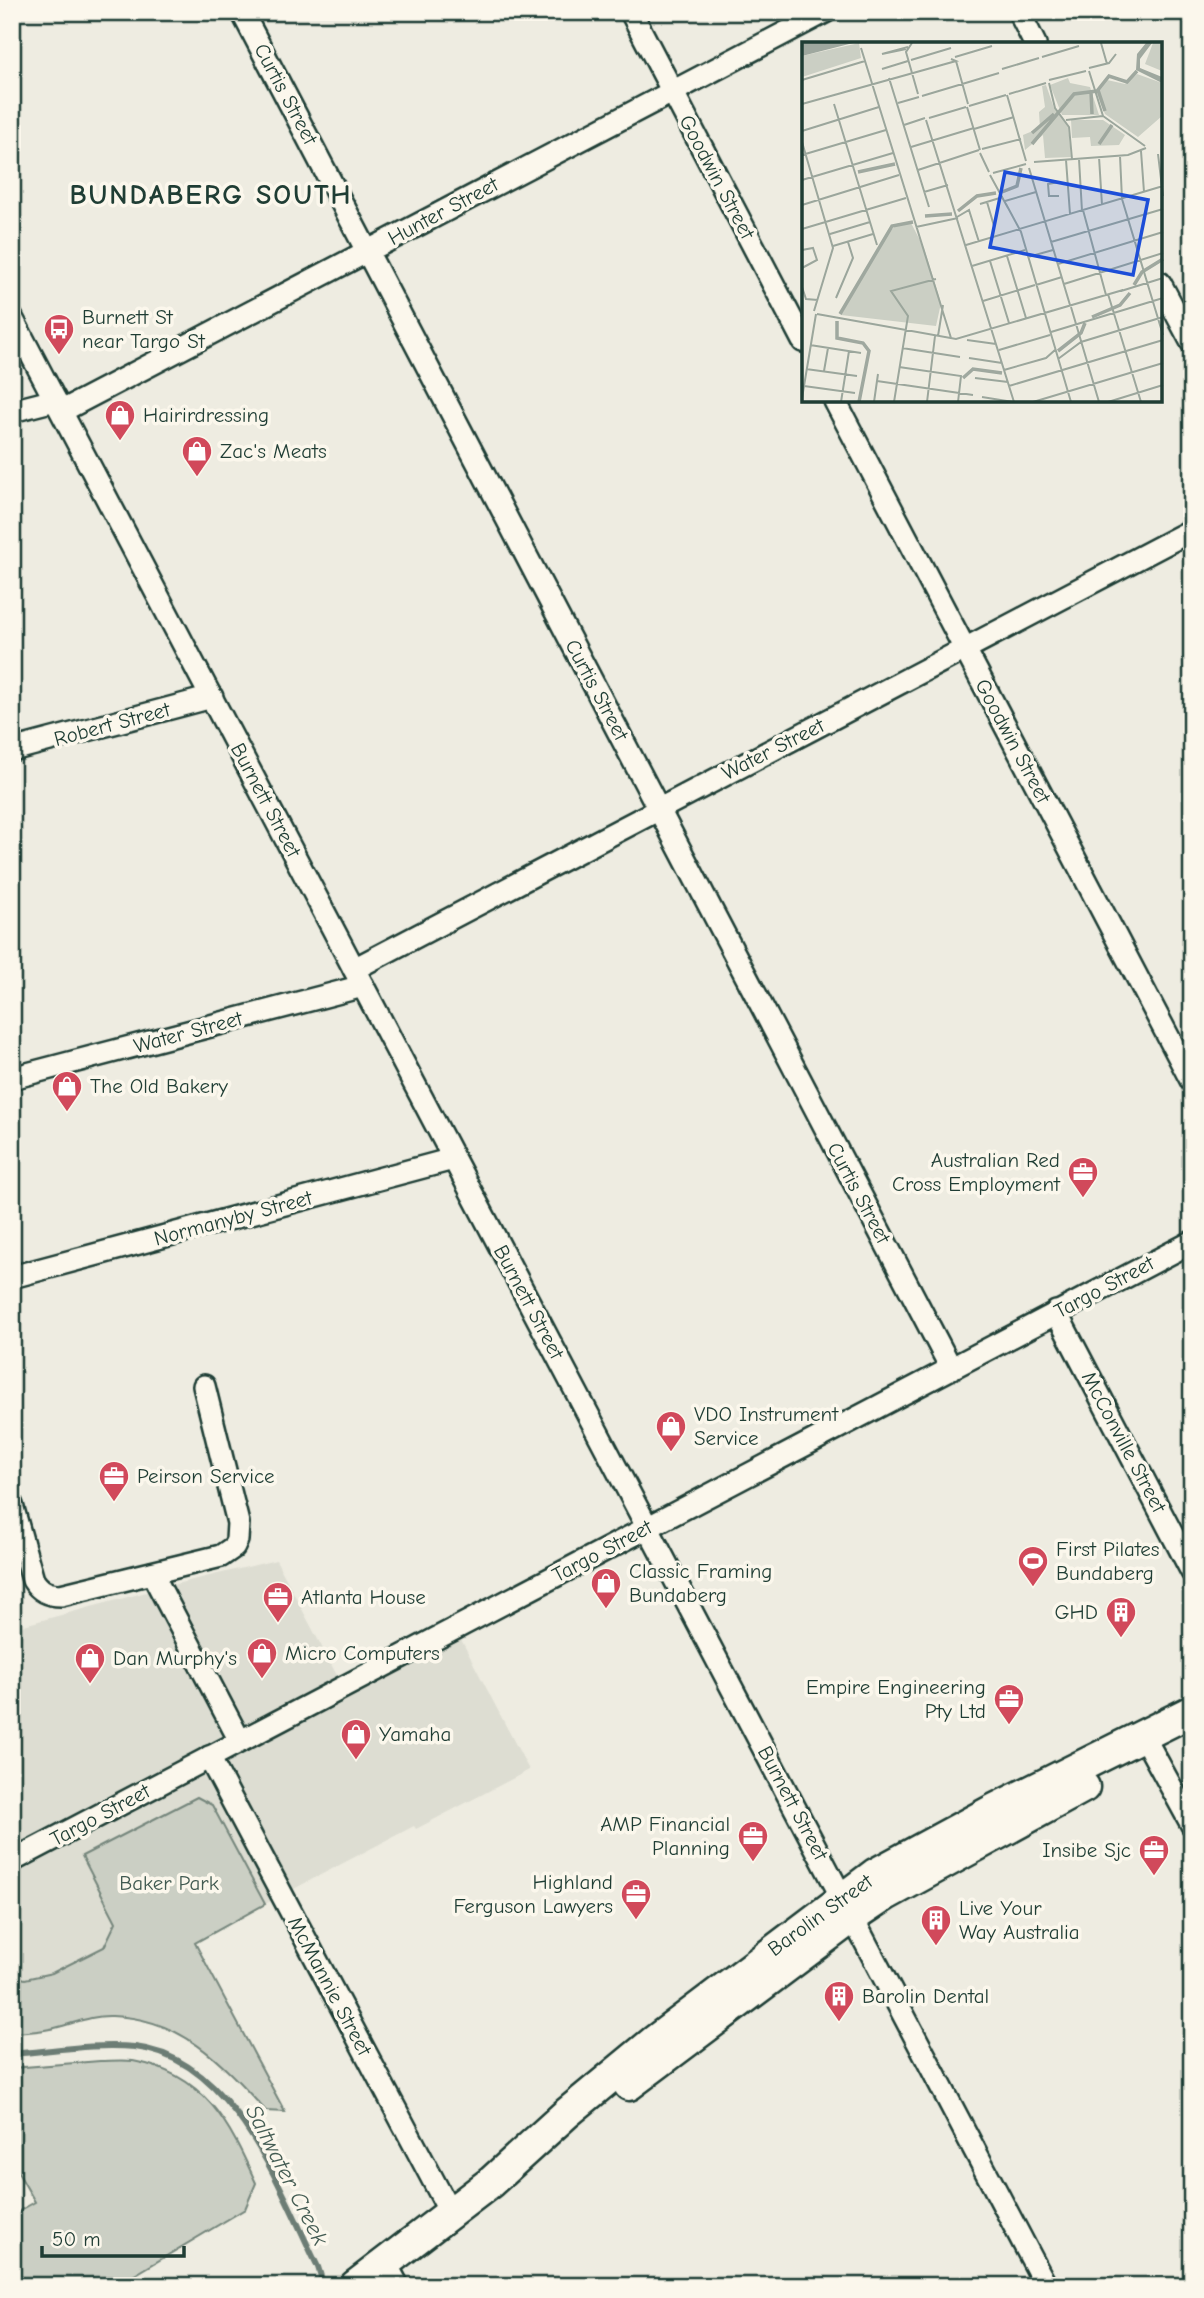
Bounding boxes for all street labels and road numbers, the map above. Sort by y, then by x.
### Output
street label: Curtis Street [249,39,323,150]
street label: Goodwin Street [674,111,760,244]
street label: Hunter Street [384,171,503,250]
street label: Curtis Street [560,635,634,746]
street label: Goodwin Street [970,675,1056,808]
street label: Robert Street [51,697,174,751]
street label: Water Street [718,713,829,785]
street label: Burnett Street [226,739,307,862]
street label: Water Street [131,1006,246,1058]
street label: Curtis Street [822,1138,896,1249]
street label: Normanyby Street [151,1185,316,1251]
street label: Burnett Street [489,1241,570,1364]
street label: Targo Street [1050,1250,1159,1323]
street label: McConville Street [1077,1367,1172,1517]
street label: Targo Street [548,1514,657,1587]
street label: Burnett Street [753,1742,834,1865]
street label: Targo Street [46,1778,155,1851]
street label: Barolin Street [763,1868,878,1961]
street label: McMannie Street [283,1912,377,2061]

